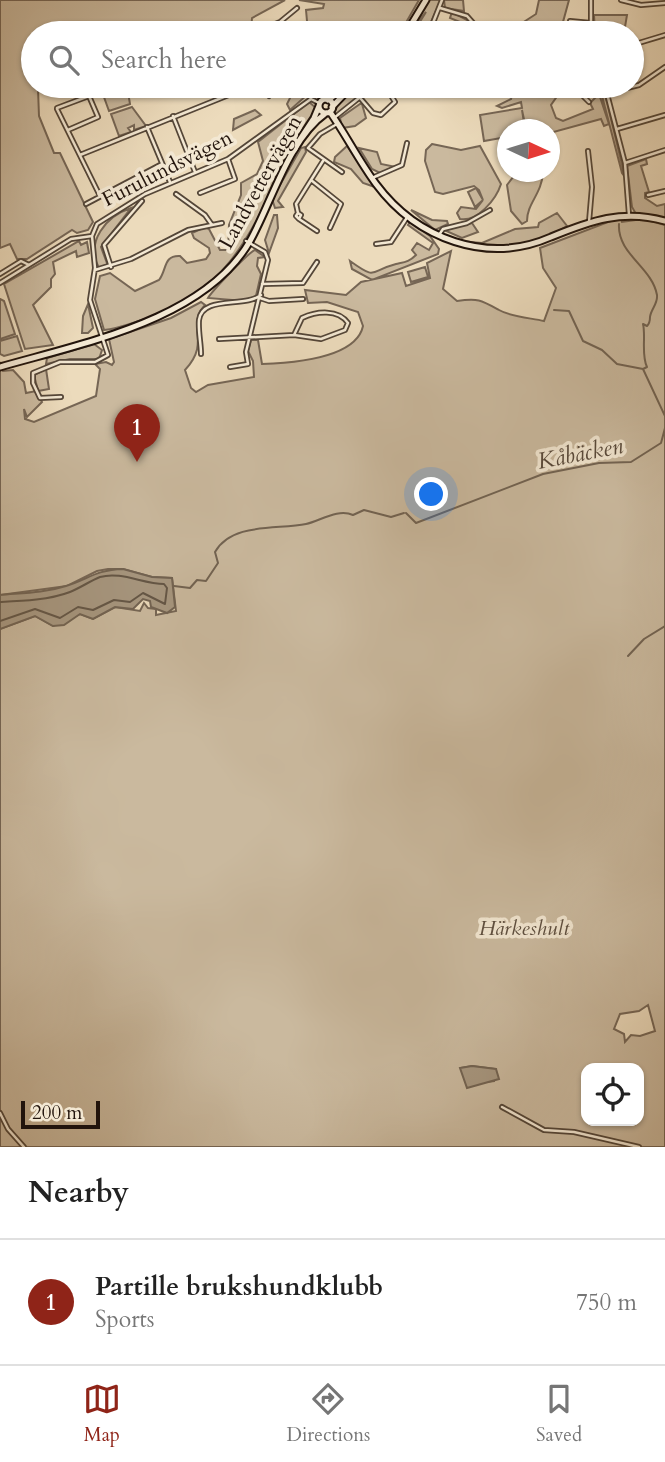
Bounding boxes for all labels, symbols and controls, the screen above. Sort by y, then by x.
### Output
search box [21,21,644,98]
icon: search [45,41,83,79]
text: Search here [101,42,227,77]
street label: Landvettervägen [212,110,309,254]
north arrow [497,119,560,182]
street label: Furulundsvägen [97,123,237,214]
pin: 1 [114,404,160,462]
water label: Kåbäcken [535,430,626,477]
your location [414,477,448,511]
park label: Härkeshult [479,914,570,943]
map controls [581,1063,644,1126]
button: locate [581,1063,644,1126]
scale bar [21,1098,100,1130]
text: 200 m [32,1100,82,1126]
text: Nearby [28,1172,129,1213]
text: Partille brukshundklubb [95,1269,383,1304]
text: 1 [45,1287,57,1318]
text: 750 m [576,1287,637,1318]
text: Sports [95,1304,155,1335]
tab: Map [83,1380,121,1448]
tab: Directions [287,1380,370,1448]
tab: Saved [536,1380,582,1448]

